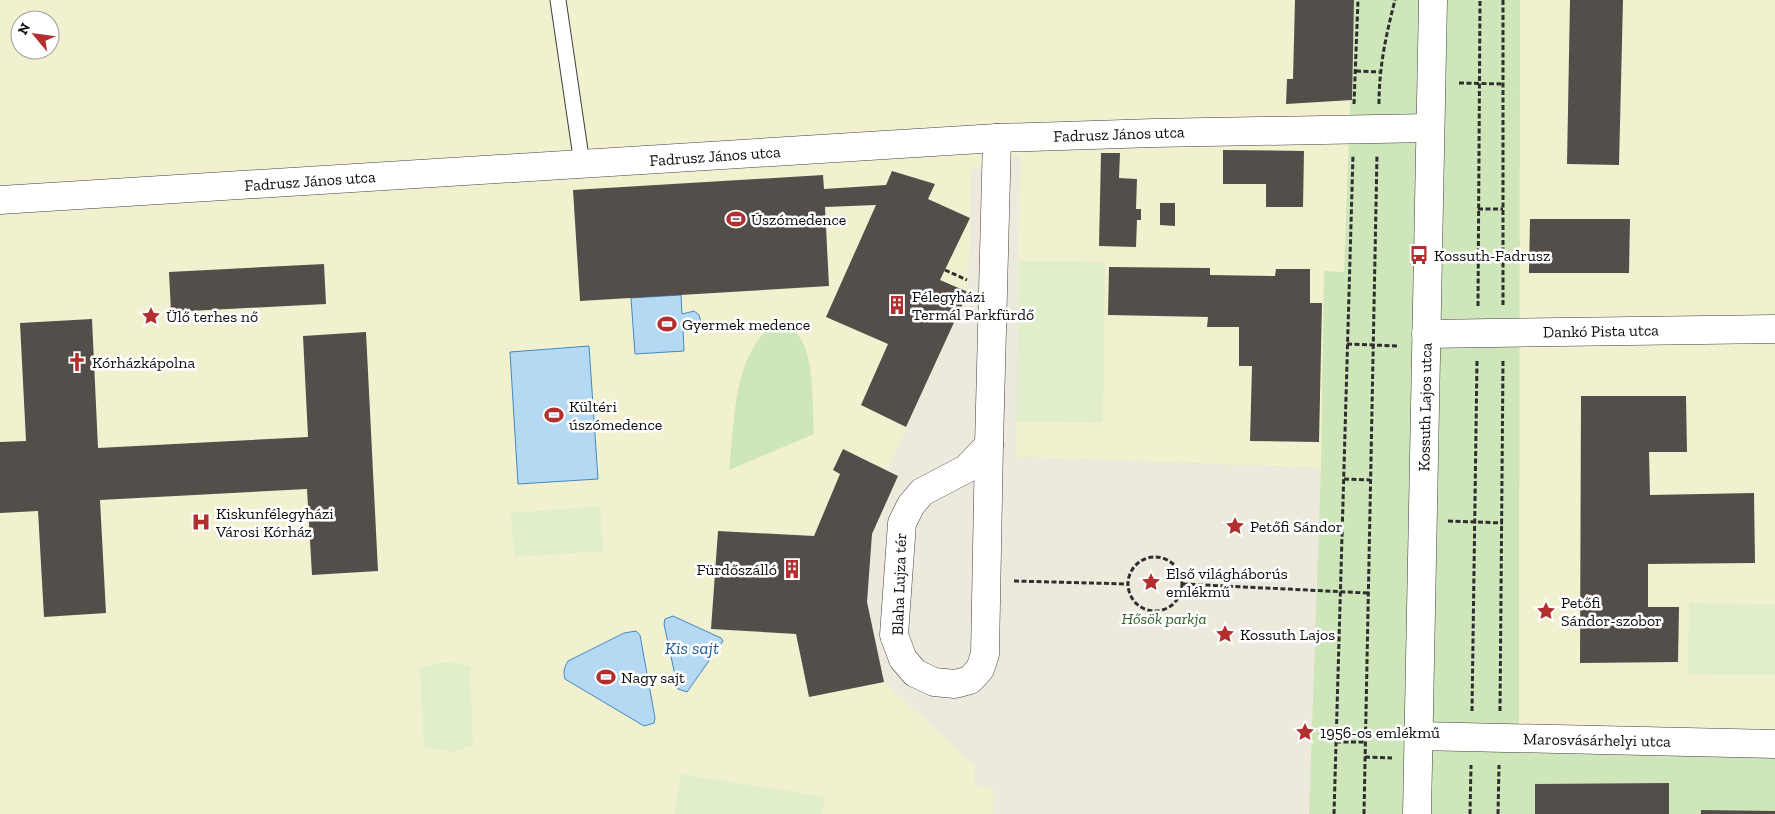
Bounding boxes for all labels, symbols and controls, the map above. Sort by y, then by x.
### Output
north arrow [10,10,60,60]
text: N [14,20,34,38]
street label: Fadrusz János utca [1053,122,1185,146]
street label: Fadrusz János utca [649,142,781,170]
street label: Fadrusz János utca [244,167,376,195]
sports icon: Úszómedence [725,208,747,230]
place label: Úszómedence [751,210,846,229]
bus stop icon: Kossuth-Fadrusz [1408,244,1430,266]
place label: Kossuth-Fadrusz [1434,246,1550,265]
place label: Félegyházi Termál Parkfürdő [912,287,1034,324]
building icon: Félegyházi Termál Parkfürdő [886,294,908,316]
place icon: Ülő terhes nő [140,305,162,327]
place label: Ülő terhes nő [166,307,258,326]
sports icon: Gyermek medence [656,313,678,335]
place label: Gyermek medence [682,315,810,334]
street label: Dankó Pista utca [1543,320,1659,342]
street label: Kossuth Lajos utca [1414,342,1436,472]
church icon: Kórházkápolna [66,351,88,373]
place label: Kórházkápolna [92,353,195,372]
place label: Kültéri úszómedence [569,397,662,434]
sports icon: Kültéri úszómedence [543,404,565,426]
place label: Kiskunfélegyházi Városi Kórház [215,504,334,541]
hospital icon: Kiskunfélegyházi Városi Kórház [190,511,212,533]
place icon: Petőfi Sándor [1224,515,1246,537]
place label: Petőfi Sándor [1250,517,1343,536]
street label: Blaha Lujza tér [888,532,910,636]
building icon: Fürdőszálló [781,558,803,580]
place label: Fürdőszálló [696,560,777,579]
place label: Első világháborús emlékmű [1166,564,1288,601]
place icon: Első világháborús emlékmű [1140,571,1162,593]
place label: Petőfi Sándor-szobor [1561,593,1662,630]
place icon: Petőfi Sándor-szobor [1535,600,1557,622]
park label: Hősök parkja [1122,609,1206,628]
place icon: Kossuth Lajos [1214,623,1236,645]
place label: Kossuth Lajos [1240,625,1335,644]
water label: Kis sajt [665,637,719,659]
sports icon: Nagy sajt [595,666,617,688]
place label: Nagy sajt [621,668,685,687]
place icon: 1956-os emlékmű [1294,721,1316,743]
place label: 1956-os emlékmű [1320,723,1440,742]
street label: Marosvásárhelyi utca [1523,729,1671,751]

